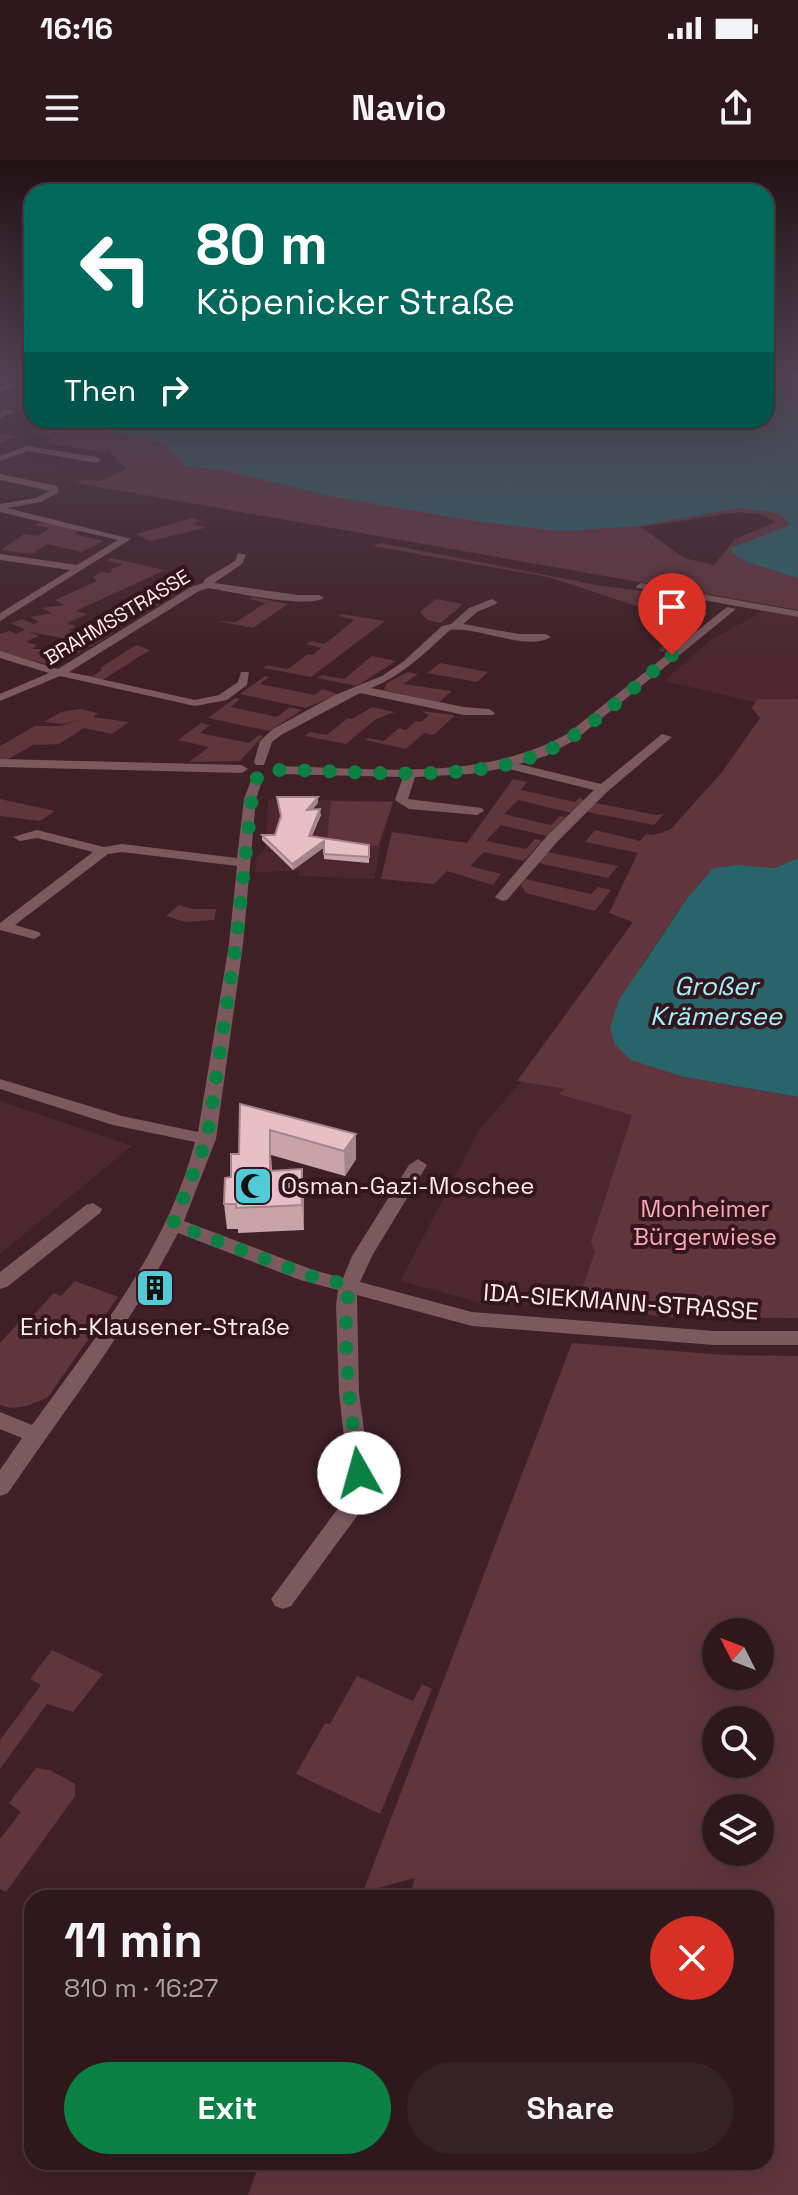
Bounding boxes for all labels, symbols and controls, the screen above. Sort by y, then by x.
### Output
text: 16:16 [40,9,113,48]
text: Navio [351,85,447,131]
icon: menu [40,86,84,130]
icon: share [714,86,758,130]
text: 80 m [196,209,328,280]
icon: left [64,216,168,320]
text: Köpenicker Straße [196,279,515,325]
icon: right [152,368,196,412]
text: Then [64,371,136,410]
street label: BRAHMSSTRASSE [39,563,195,671]
pin [638,573,706,655]
icon: arrive [650,585,694,629]
water label: Großer Krämersee [650,969,784,1033]
mosque icon: Osman-Gazi-Moschee [232,1165,274,1207]
place label: Osman-Gazi-Moschee [281,1170,534,1201]
park label: Monheimer Bürgerwiese [633,1193,777,1252]
building icon: Erich-Klausener-Straße [134,1267,176,1309]
street label: IDA-SIEKMANN-STRASSE [482,1276,760,1327]
place label: Erich-Klausener-Straße [20,1311,290,1342]
position arrow [317,1431,401,1515]
north arrow [702,1618,774,1690]
map controls [702,1618,774,1866]
button: search [702,1706,774,1778]
button: layers [702,1794,774,1866]
text: 11 min [64,1910,203,1971]
button: close [650,1916,734,2000]
text: 810 m · 16:27 [64,1971,219,2005]
button: Exit [64,2062,391,2154]
button: Share [407,2062,734,2154]

